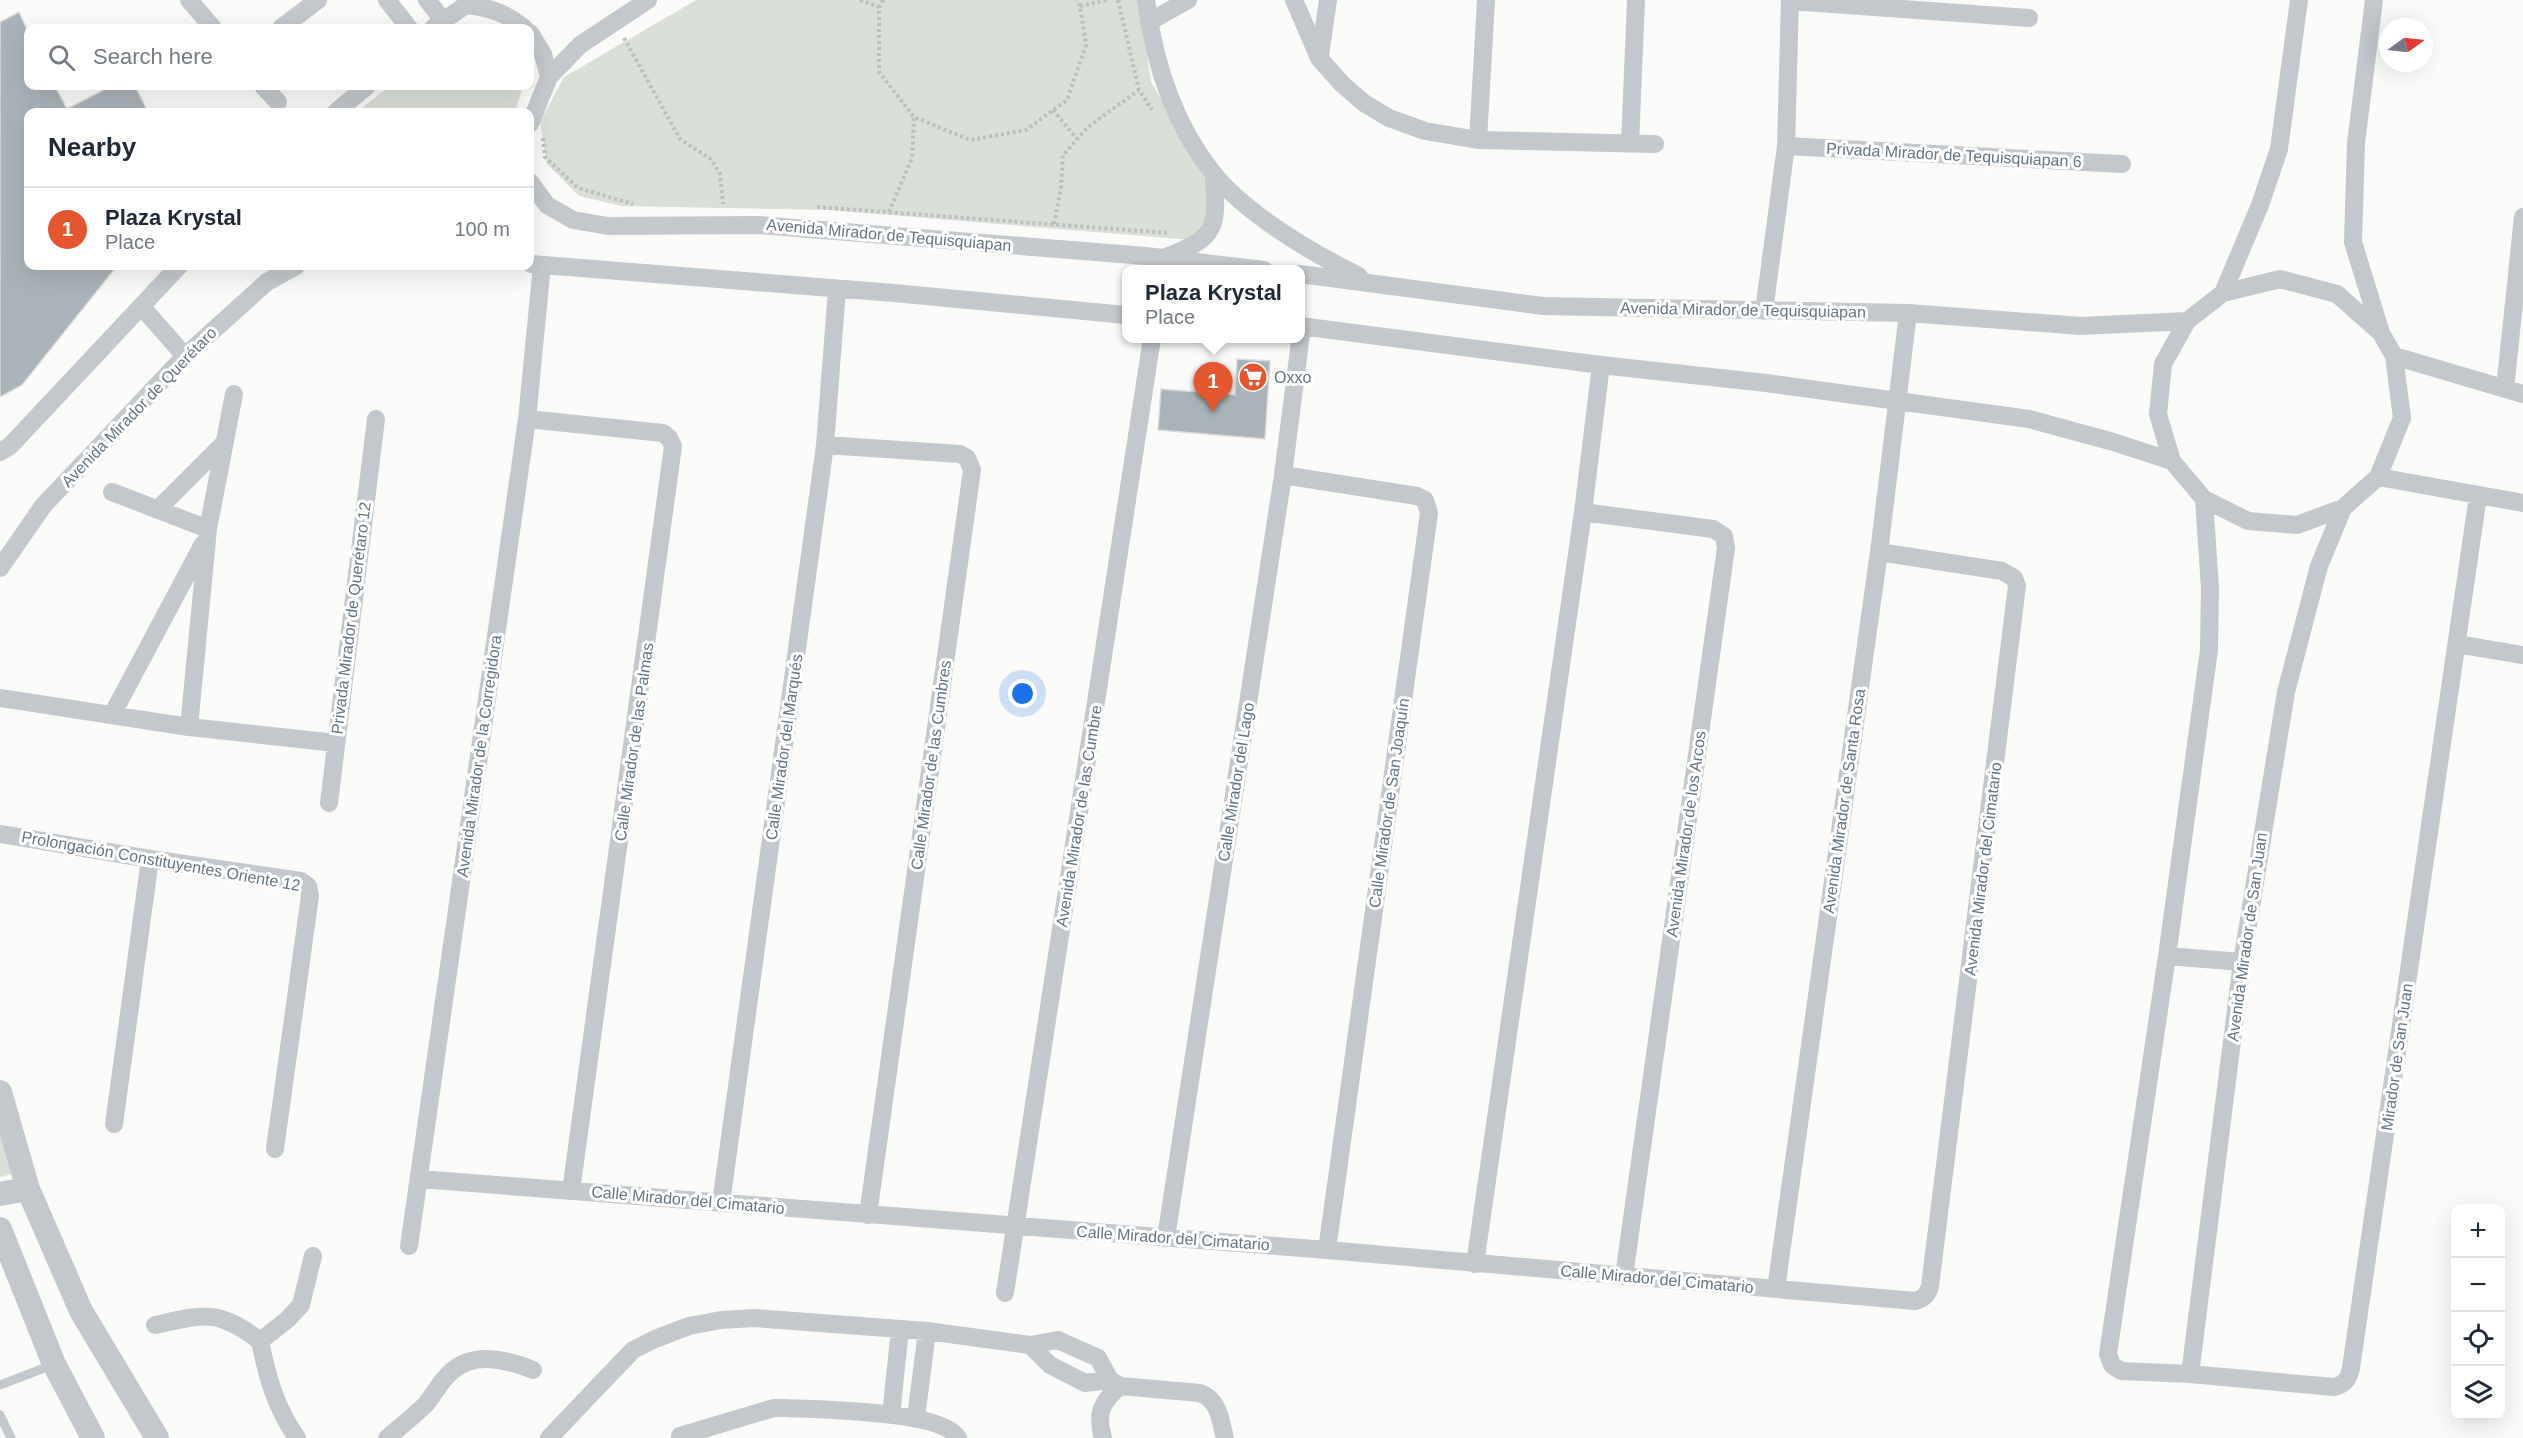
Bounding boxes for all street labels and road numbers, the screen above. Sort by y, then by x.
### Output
street label: Privada Mirador de Tequisquiapan 6 [1826,140,2082,170]
street label: Avenida Mirador de Tequisquiapan [766,216,1012,254]
street label: Avenida Mirador de Tequisquiapan [1620,299,1866,321]
street label: Avenida Mirador de Querétaro [58,324,220,490]
street label: Privada Mirador de Querétaro 12 [328,501,374,735]
street label: Avenida Mirador de la Corregidora [454,634,504,878]
street label: Calle Mirador de las Palmas [612,642,656,842]
street label: Calle Mirador del Marqués [763,653,805,841]
street label: Calle Mirador de las Cumbres [908,659,954,871]
street label: Avenida Mirador de Santa Rosa [1820,688,1868,914]
street label: Calle Mirador de San Joaquín [1366,697,1412,909]
street label: Calle Mirador del Lago [1215,701,1257,863]
street label: Avenida Mirador de las Cumbre [1053,704,1105,928]
street label: Avenida Mirador de los Arcos [1663,730,1709,938]
street label: Avenida Mirador del Cimatario [1961,761,2005,977]
street label: Prolongación Constituyentes Oriente 12 [20,828,302,894]
street label: Avenida Mirador de San Juan [2224,832,2270,1042]
street label: Mirador de San Juan [2378,982,2416,1132]
street label: Calle Mirador del Cimatario [591,1183,785,1217]
street label: Calle Mirador del Cimatario [1076,1223,1270,1253]
street label: Calle Mirador del Cimatario [1560,1262,1754,1296]

